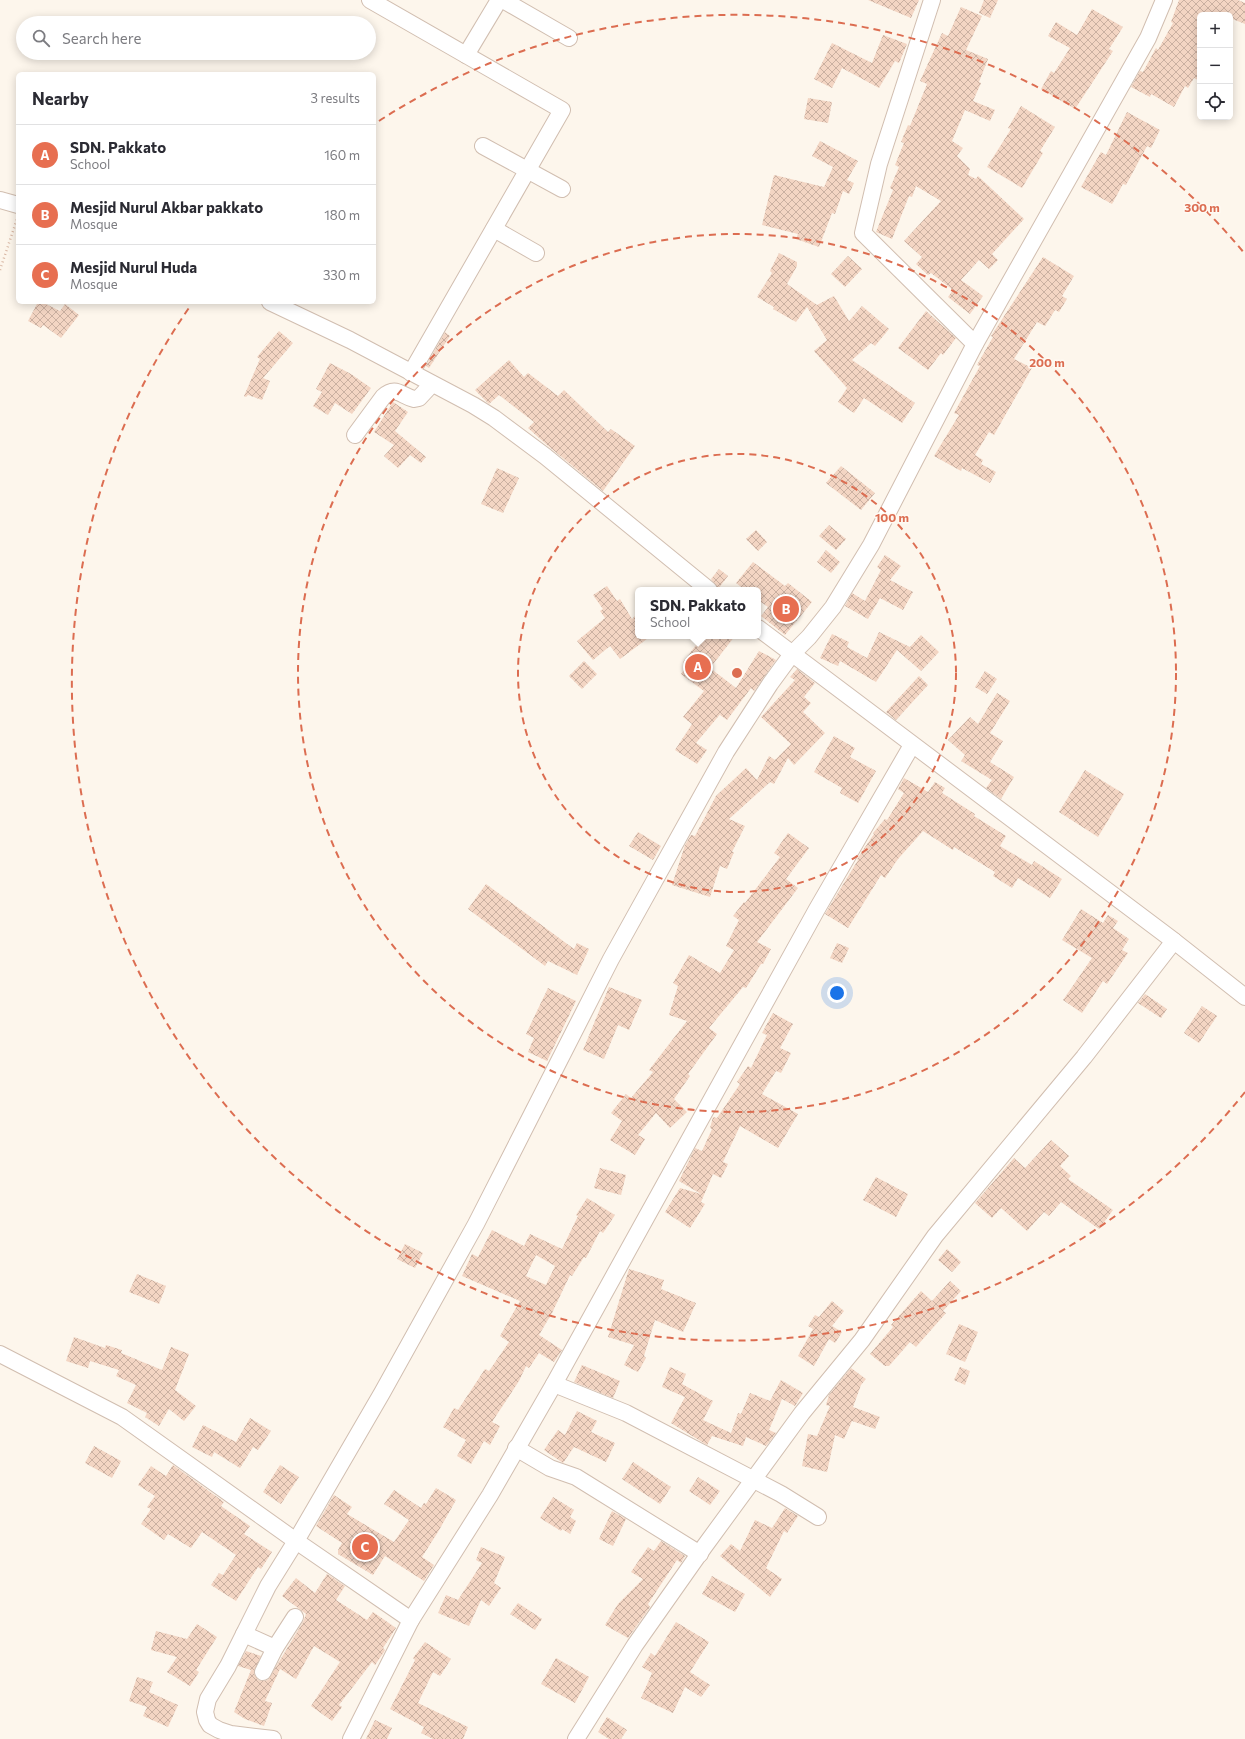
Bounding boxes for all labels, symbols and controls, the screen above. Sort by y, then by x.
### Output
map controls [1197,12,1233,120]
button: + [1197,12,1233,48]
search box [16,16,376,60]
icon: search [30,27,52,49]
text: Search here [62,29,141,47]
button: − [1197,48,1233,84]
button: locate [1197,84,1233,120]
text: Nearby [32,88,89,109]
text: 3 results [311,90,360,106]
text: SDN. Pakkato [70,138,166,156]
text: A [40,147,50,163]
text: 160 m [324,147,360,163]
text: School [70,156,110,172]
text: Mesjid Nurul Akbar pakkato [70,198,263,216]
text: 300 m [1184,200,1220,214]
text: B [41,207,49,223]
text: 180 m [324,207,360,223]
text: Mosque [70,216,118,232]
text: Mesjid Nurul Huda [70,258,197,276]
text: C [41,267,49,283]
text: 330 m [323,267,360,283]
text: Mosque [70,276,118,292]
text: 200 m [1029,355,1065,369]
text: 100 m [875,510,909,524]
popup [635,587,761,639]
pin: B [773,594,799,624]
text: SDN. Pakkato [650,596,746,614]
text: School [650,614,690,630]
pin: A [685,652,711,682]
centre of rings [730,666,744,680]
your location [827,983,847,1003]
pin: C [352,1532,378,1562]

